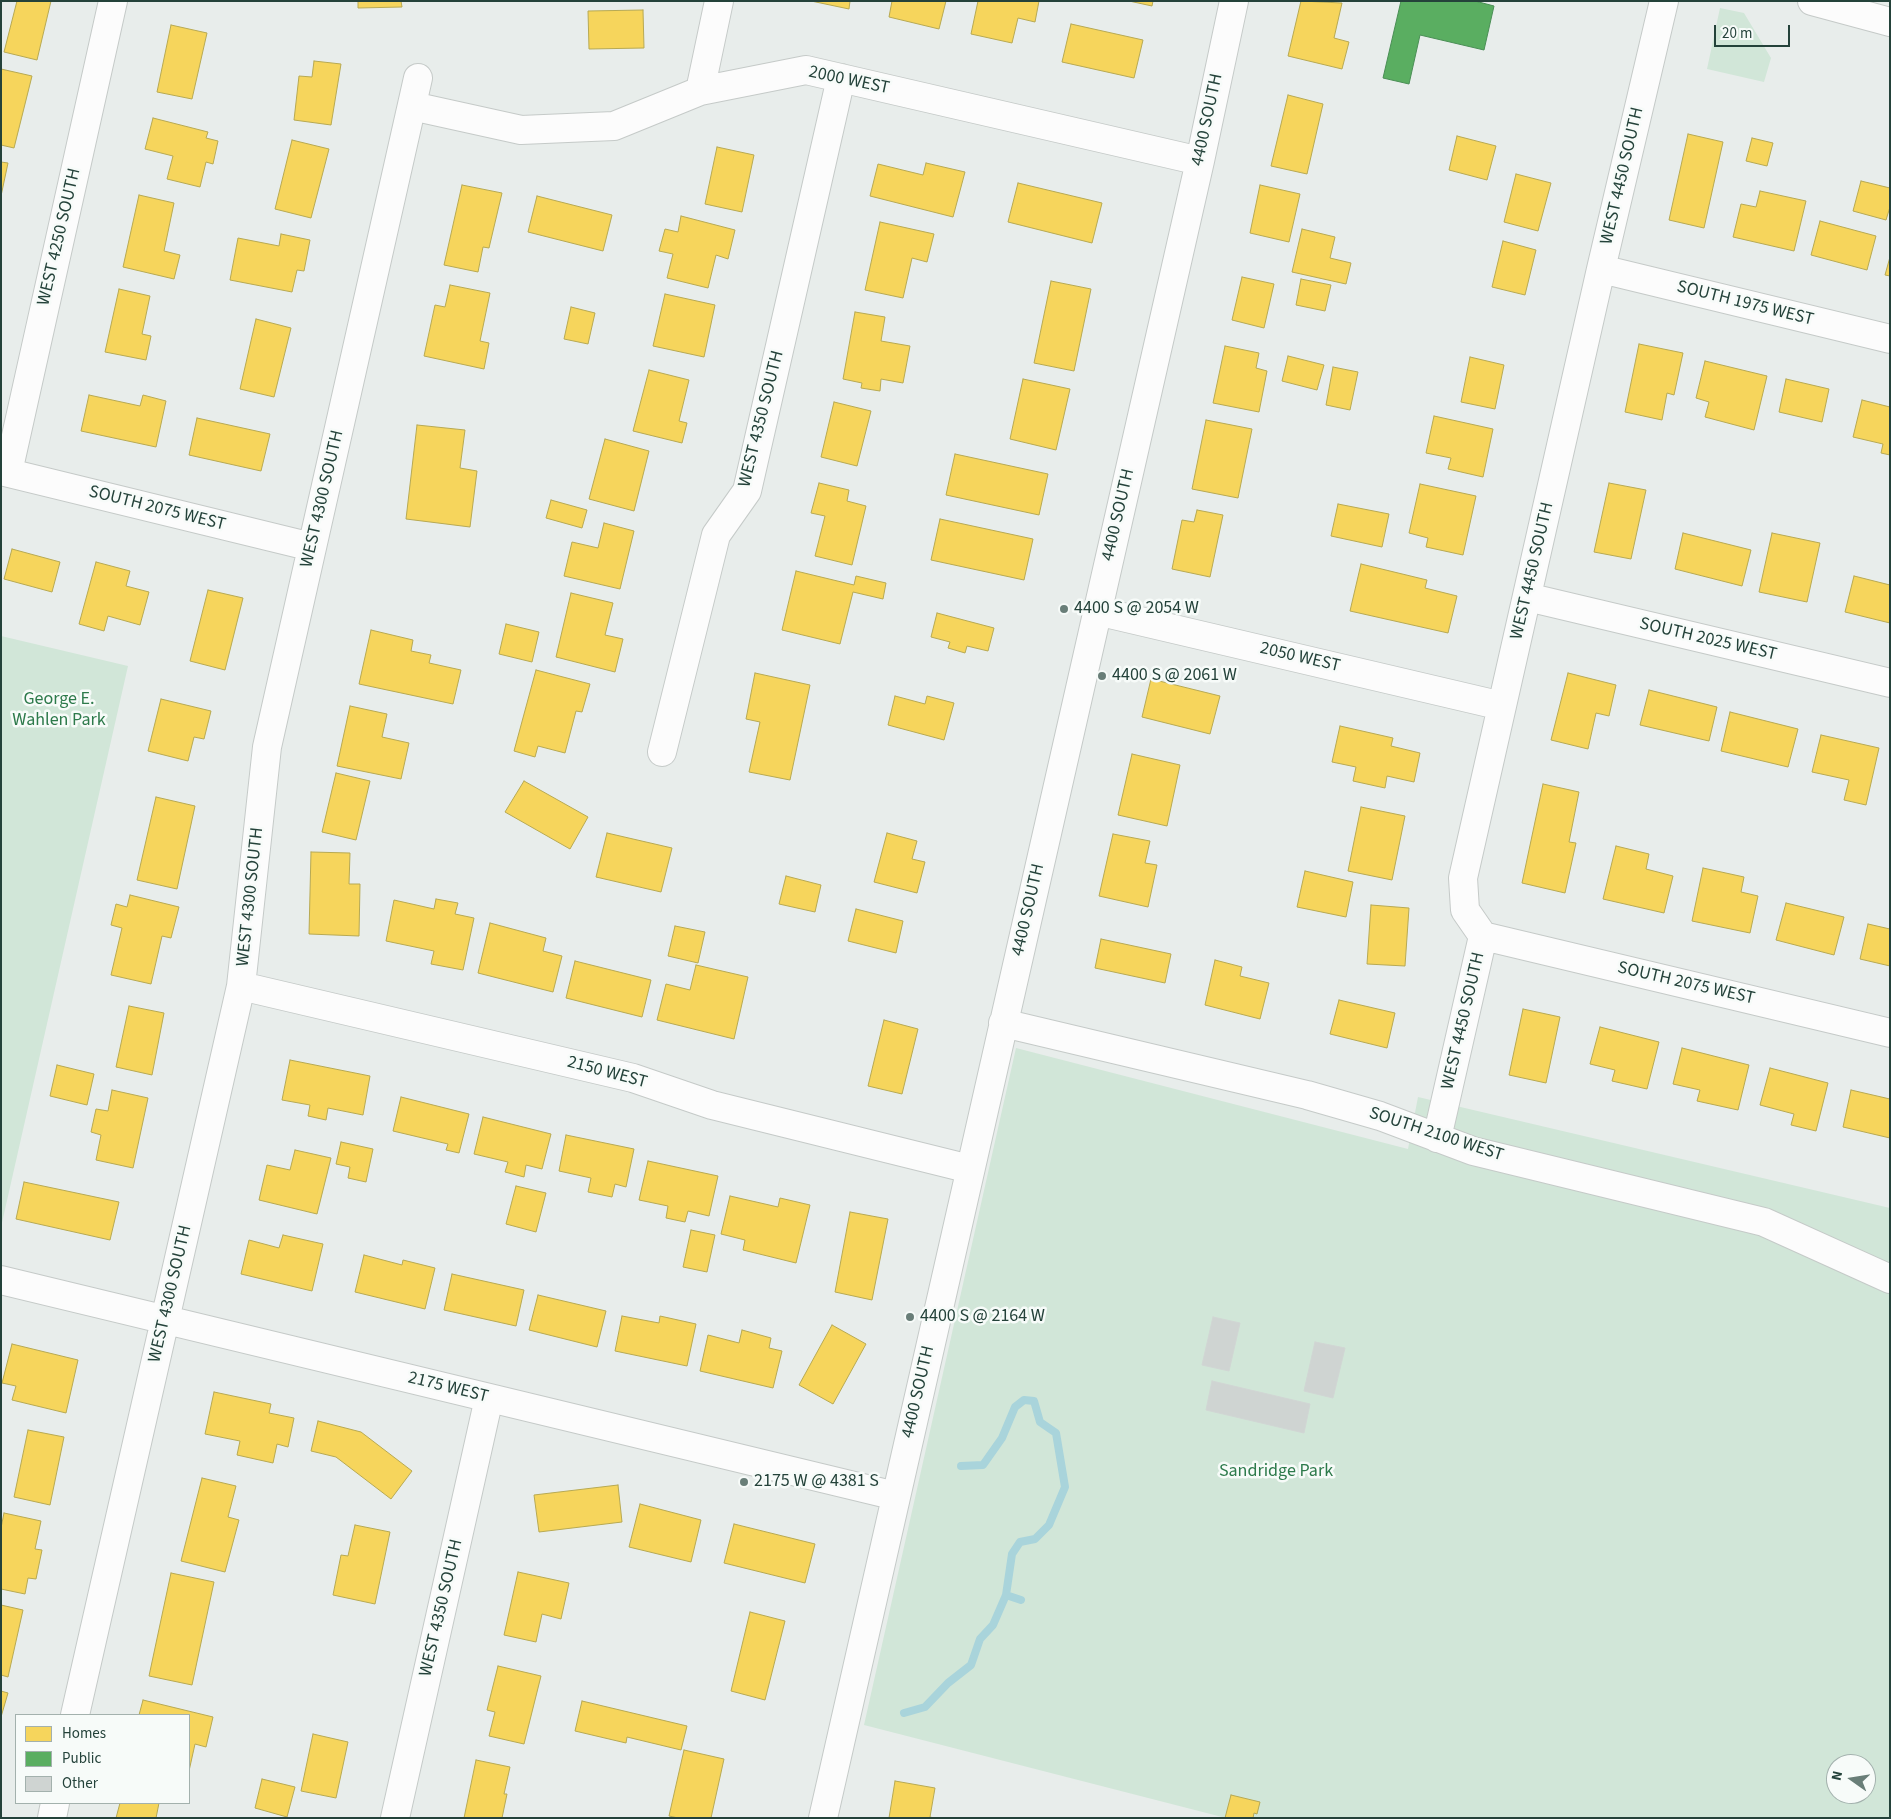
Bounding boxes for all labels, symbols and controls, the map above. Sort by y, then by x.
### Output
scale bar [1716,15,1792,47]
text: 20 m [1722,23,1752,44]
street label: 2000 WEST [807,62,891,100]
street label: 4400 SOUTH [1188,72,1228,168]
street label: WEST 4450 SOUTH [1597,105,1649,247]
street label: WEST 4250 SOUTH [34,166,86,308]
street label: SOUTH 1975 WEST [1674,277,1816,331]
street label: WEST 4350 SOUTH [735,348,789,490]
street label: WEST 4300 SOUTH [297,428,349,570]
street label: 4400 SOUTH [1098,467,1140,563]
street label: SOUTH 2075 WEST [86,482,228,536]
street label: WEST 4450 SOUTH [1507,500,1559,642]
place label: 4400 S @ 2054 W [1074,598,1199,620]
marker: 4400 S @ 2054 W [1058,603,1070,615]
street label: SOUTH 2025 WEST [1637,614,1779,666]
street label: 2050 WEST [1258,638,1342,678]
place label: 4400 S @ 2061 W [1112,665,1237,687]
marker: 4400 S @ 2061 W [1096,670,1108,682]
park label: George E. Wahlen Park [12,689,106,732]
street label: WEST 4300 SOUTH [233,826,269,968]
street label: 4400 SOUTH [1008,862,1050,958]
street label: WEST 4450 SOUTH [1438,950,1490,1092]
street label: SOUTH 2075 WEST [1615,958,1757,1010]
street label: 2150 WEST [565,1052,649,1094]
street label: SOUTH 2100 WEST [1366,1103,1506,1167]
street label: WEST 4300 SOUTH [145,1223,197,1365]
place label: 4400 S @ 2164 W [920,1306,1045,1328]
marker: 4400 S @ 2164 W [904,1311,916,1323]
street label: 4400 SOUTH [898,1344,940,1440]
street label: 2175 WEST [406,1368,490,1408]
park label: Sandridge Park [1219,1461,1333,1483]
place label: 2175 W @ 4381 S [754,1471,879,1493]
marker: 2175 W @ 4381 S [738,1476,750,1488]
street label: WEST 4350 SOUTH [416,1537,468,1679]
legend [15,1714,190,1804]
text: Homes [62,1723,106,1744]
text: Public [62,1748,101,1769]
north arrow [1826,1754,1876,1804]
text: N [1827,1769,1848,1783]
text: Other [62,1773,98,1794]

